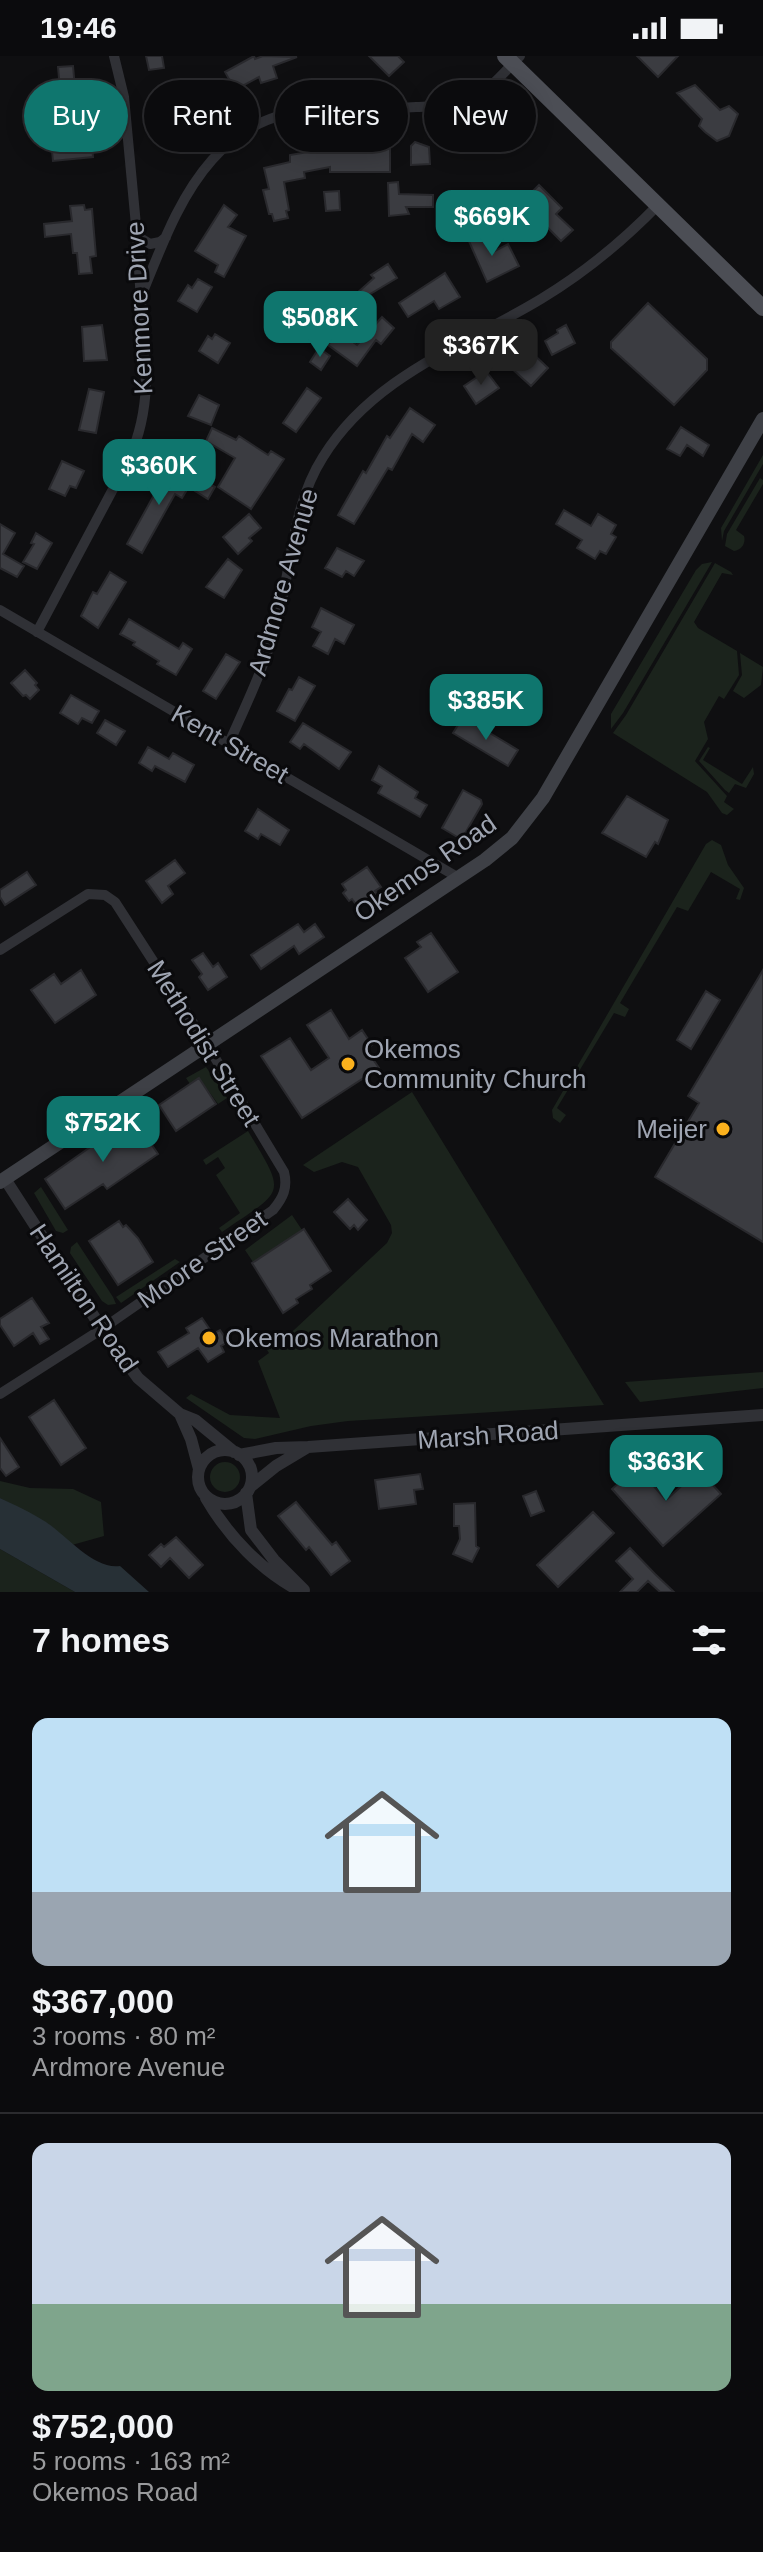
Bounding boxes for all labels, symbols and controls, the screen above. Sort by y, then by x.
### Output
text: 19:46 [40,11,117,44]
chip: Buy [24,80,128,152]
chip: Rent [144,80,259,152]
chip: Filters [275,80,408,152]
chip: New [424,80,536,152]
pin: $669K [436,190,548,258]
text: $669K [454,201,530,231]
street label: Kenmore Drive [119,221,159,395]
pin: $508K [264,291,376,359]
text: $508K [282,302,358,332]
pin: $367K [425,319,537,387]
text: $367K [443,330,519,360]
pin: $360K [103,439,215,507]
text: $360K [121,450,197,480]
street label: Ardmore Avenue [242,485,324,679]
pin: $385K [430,674,542,742]
text: $385K [448,685,524,715]
street label: Kent Street [166,698,294,790]
street label: Okemos Road [348,808,502,928]
street label: Methodist Street [141,955,267,1132]
place label: Okemos Community Church [364,1034,587,1094]
marker: Okemos Community Church [339,1055,357,1073]
pin: $752K [47,1096,159,1164]
text: $752K [65,1107,141,1137]
place label: Meijer [636,1114,707,1144]
marker: Meijer [714,1120,732,1138]
street label: Moore Street [132,1203,273,1314]
street label: Hamilton Road [23,1218,145,1378]
place label: Okemos Marathon [225,1323,439,1353]
marker: Okemos Marathon [200,1329,218,1347]
street label: Marsh Road [416,1415,560,1455]
pin: $363K [610,1435,722,1503]
text: $363K [628,1446,704,1476]
icon: filters [687,1618,731,1662]
text: 7 homes [32,1621,170,1659]
icon: home [310,1770,454,1914]
text: $367,000 [32,1982,174,2020]
text: 3 rooms · 80 m² [32,2021,216,2051]
text: Ardmore Avenue [32,2052,225,2082]
icon: home [310,2195,454,2339]
text: $752,000 [32,2407,174,2445]
text: 5 rooms · 163 m² [32,2446,230,2476]
text: Okemos Road [32,2477,198,2507]

